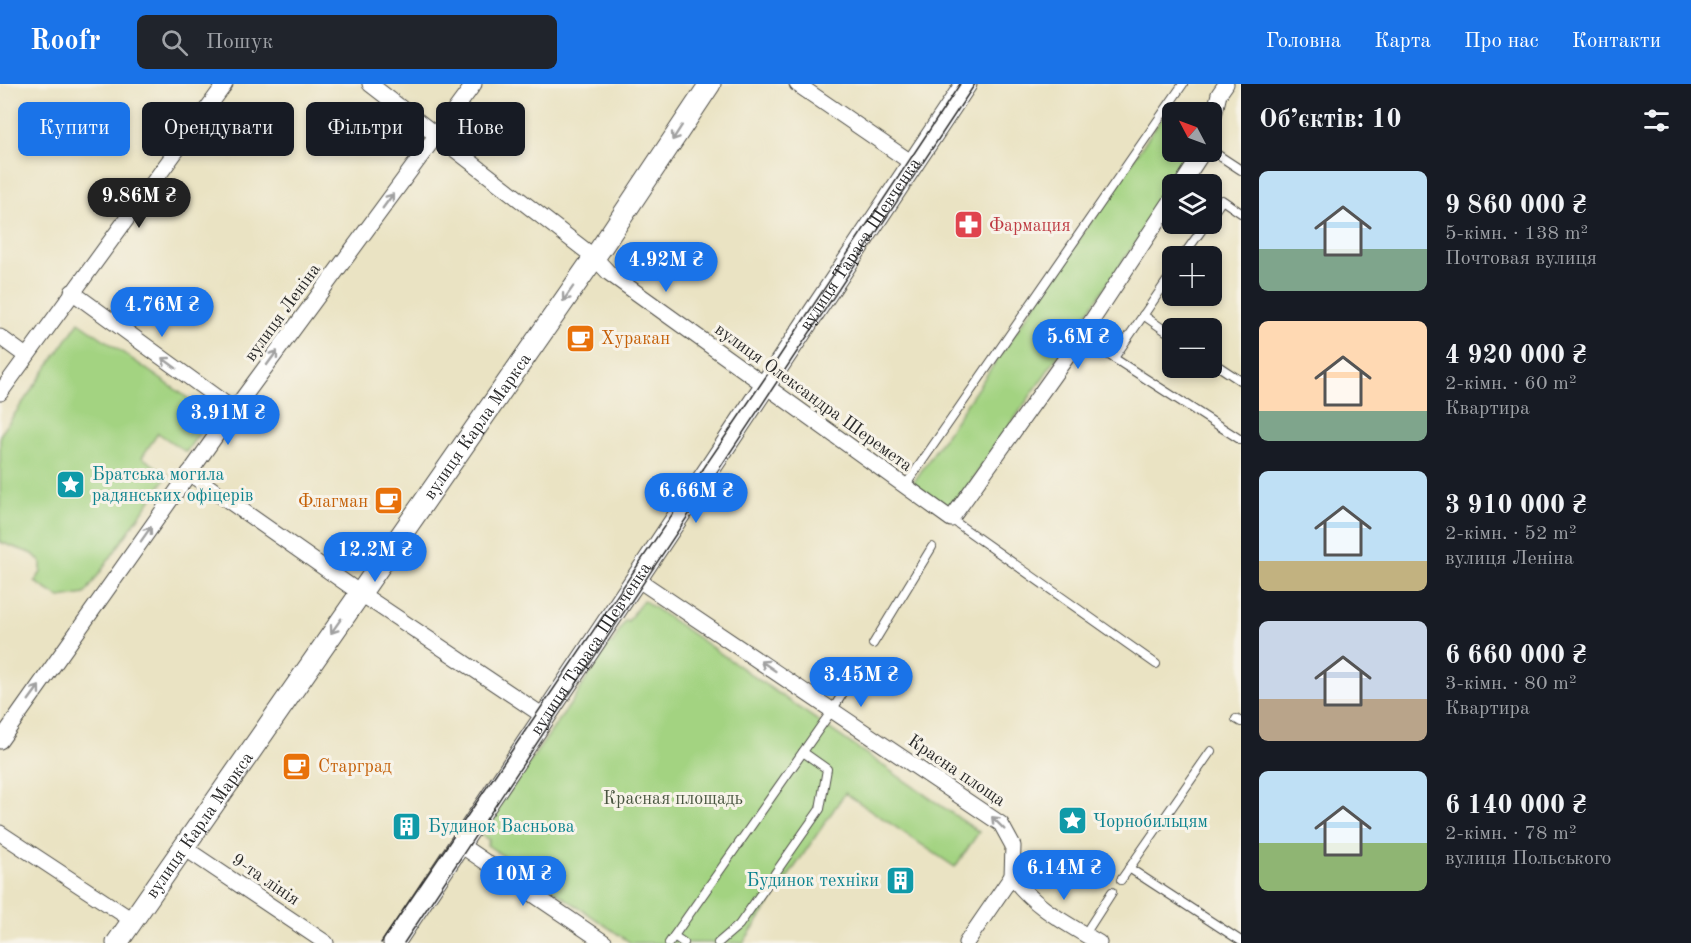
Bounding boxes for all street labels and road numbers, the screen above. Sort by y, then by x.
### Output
street label: вулиця Тараса Шевченка [797,155,924,334]
street label: вулиця Леніна [241,260,324,365]
street label: вулиця Олександра Шеремета [711,320,915,475]
street label: вулиця Карла Маркса [421,350,535,503]
street label: вулиця Тараса Шевченка [527,559,655,738]
street label: Красна площа [904,732,1009,810]
street label: вулиця Карла Маркса [143,749,257,902]
street label: 9-та лінія [228,851,303,909]

